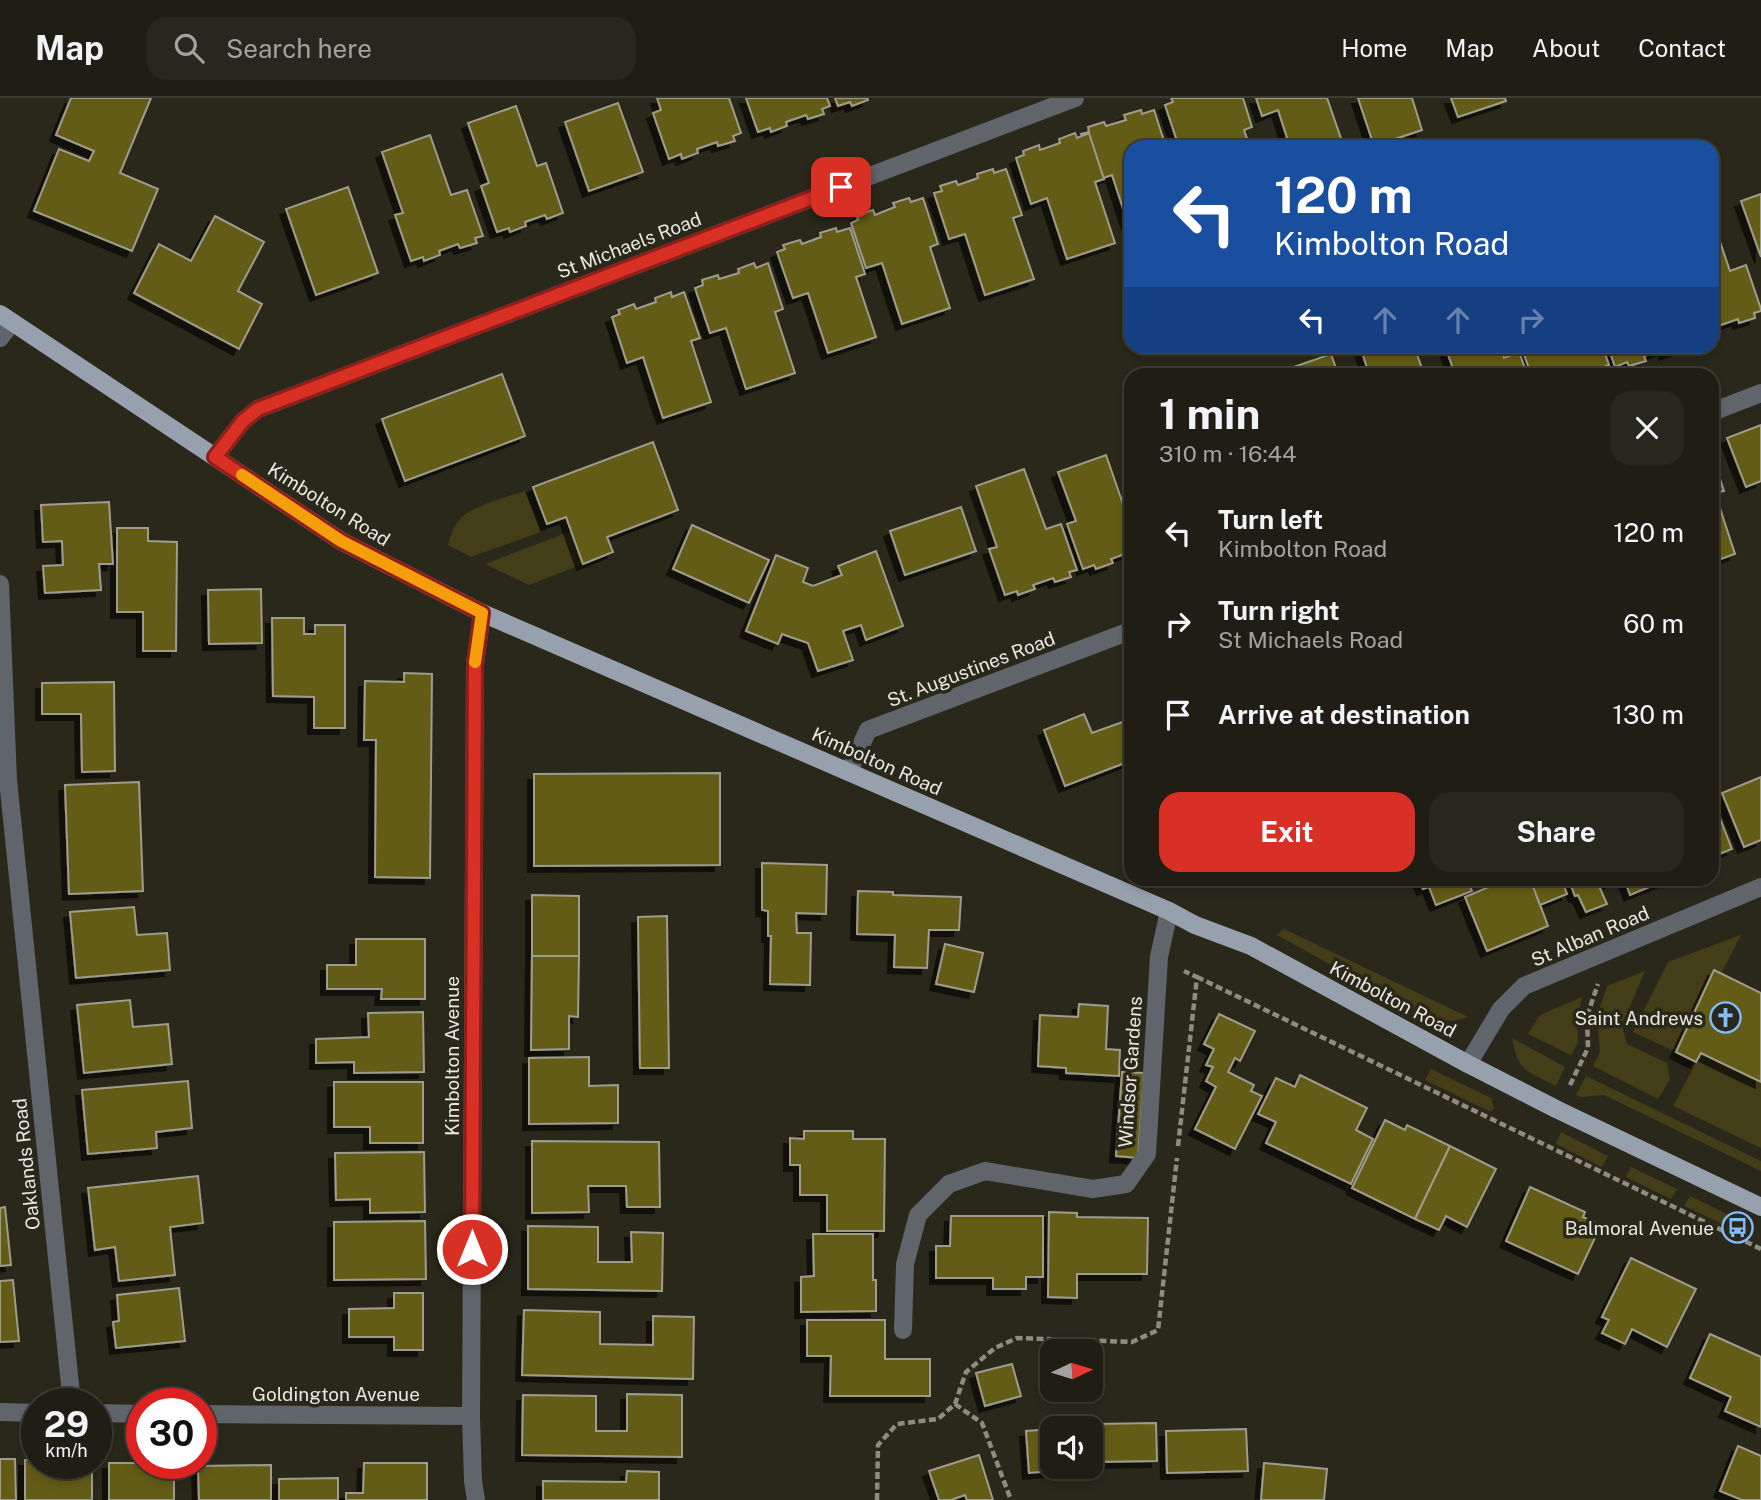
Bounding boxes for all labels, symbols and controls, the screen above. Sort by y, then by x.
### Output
search box [146,17,636,80]
text: Map [35,29,104,67]
icon: search [170,29,208,67]
text: Search here [226,33,372,64]
text: Home [1341,34,1407,62]
text: Map [1445,34,1494,62]
text: About [1532,34,1600,62]
text: Contact [1638,34,1726,62]
pin [811,157,871,217]
text: 120 m [1274,166,1413,224]
icon: arrive [822,168,860,206]
icon: left [1159,168,1250,259]
street label: St Michaels Road [554,207,704,283]
text: Kimbolton Road [1274,225,1509,262]
icon: left [1293,301,1331,339]
icon: ahead [1366,301,1404,339]
icon: ahead [1439,301,1477,339]
icon: right [1512,301,1550,339]
text: 1 min [1159,389,1260,438]
button: close [1610,391,1684,465]
text: 310 m · 16:44 [1159,440,1296,467]
street label: Kimbolton Road [264,458,394,550]
text: Turn left [1218,504,1323,535]
icon: left [1159,514,1197,552]
text: 120 m [1613,517,1684,548]
text: Kimbolton Road [1218,535,1387,562]
text: Turn right [1218,595,1340,626]
icon: right [1159,605,1197,643]
text: 60 m [1623,608,1684,639]
text: St Michaels Road [1218,626,1403,653]
street label: St. Augustines Road [884,627,1058,711]
icon: arrive [1159,696,1197,734]
text: Arrive at destination [1218,699,1470,730]
text: 130 m [1612,699,1684,730]
street label: Kimbolton Road [809,723,945,799]
button: Exit [1159,792,1415,872]
button: Share [1429,792,1684,872]
street label: St Alban Road [1528,901,1652,971]
street label: Kimbolton Road [1326,956,1460,1042]
street label: Kimbolton Avenue [441,976,463,1136]
street label: Windsor Gardens [1114,995,1146,1149]
church icon: Saint Andrews [1709,1001,1743,1035]
place label: Saint Andrews [1574,1007,1703,1029]
street label: Oaklands Road [8,1097,44,1231]
bus stop icon: Balmoral Avenue [1720,1211,1754,1245]
position arrow [435,1212,509,1286]
place label: Balmoral Avenue [1565,1217,1714,1239]
north arrow [1040,1339,1102,1402]
map controls [1040,1339,1103,1479]
street label: Goldington Avenue [252,1383,420,1405]
speed limit sign: 30 [126,1388,217,1479]
text: 29 [44,1404,89,1445]
button: sound [1040,1416,1103,1479]
text: km/h [45,1440,88,1461]

